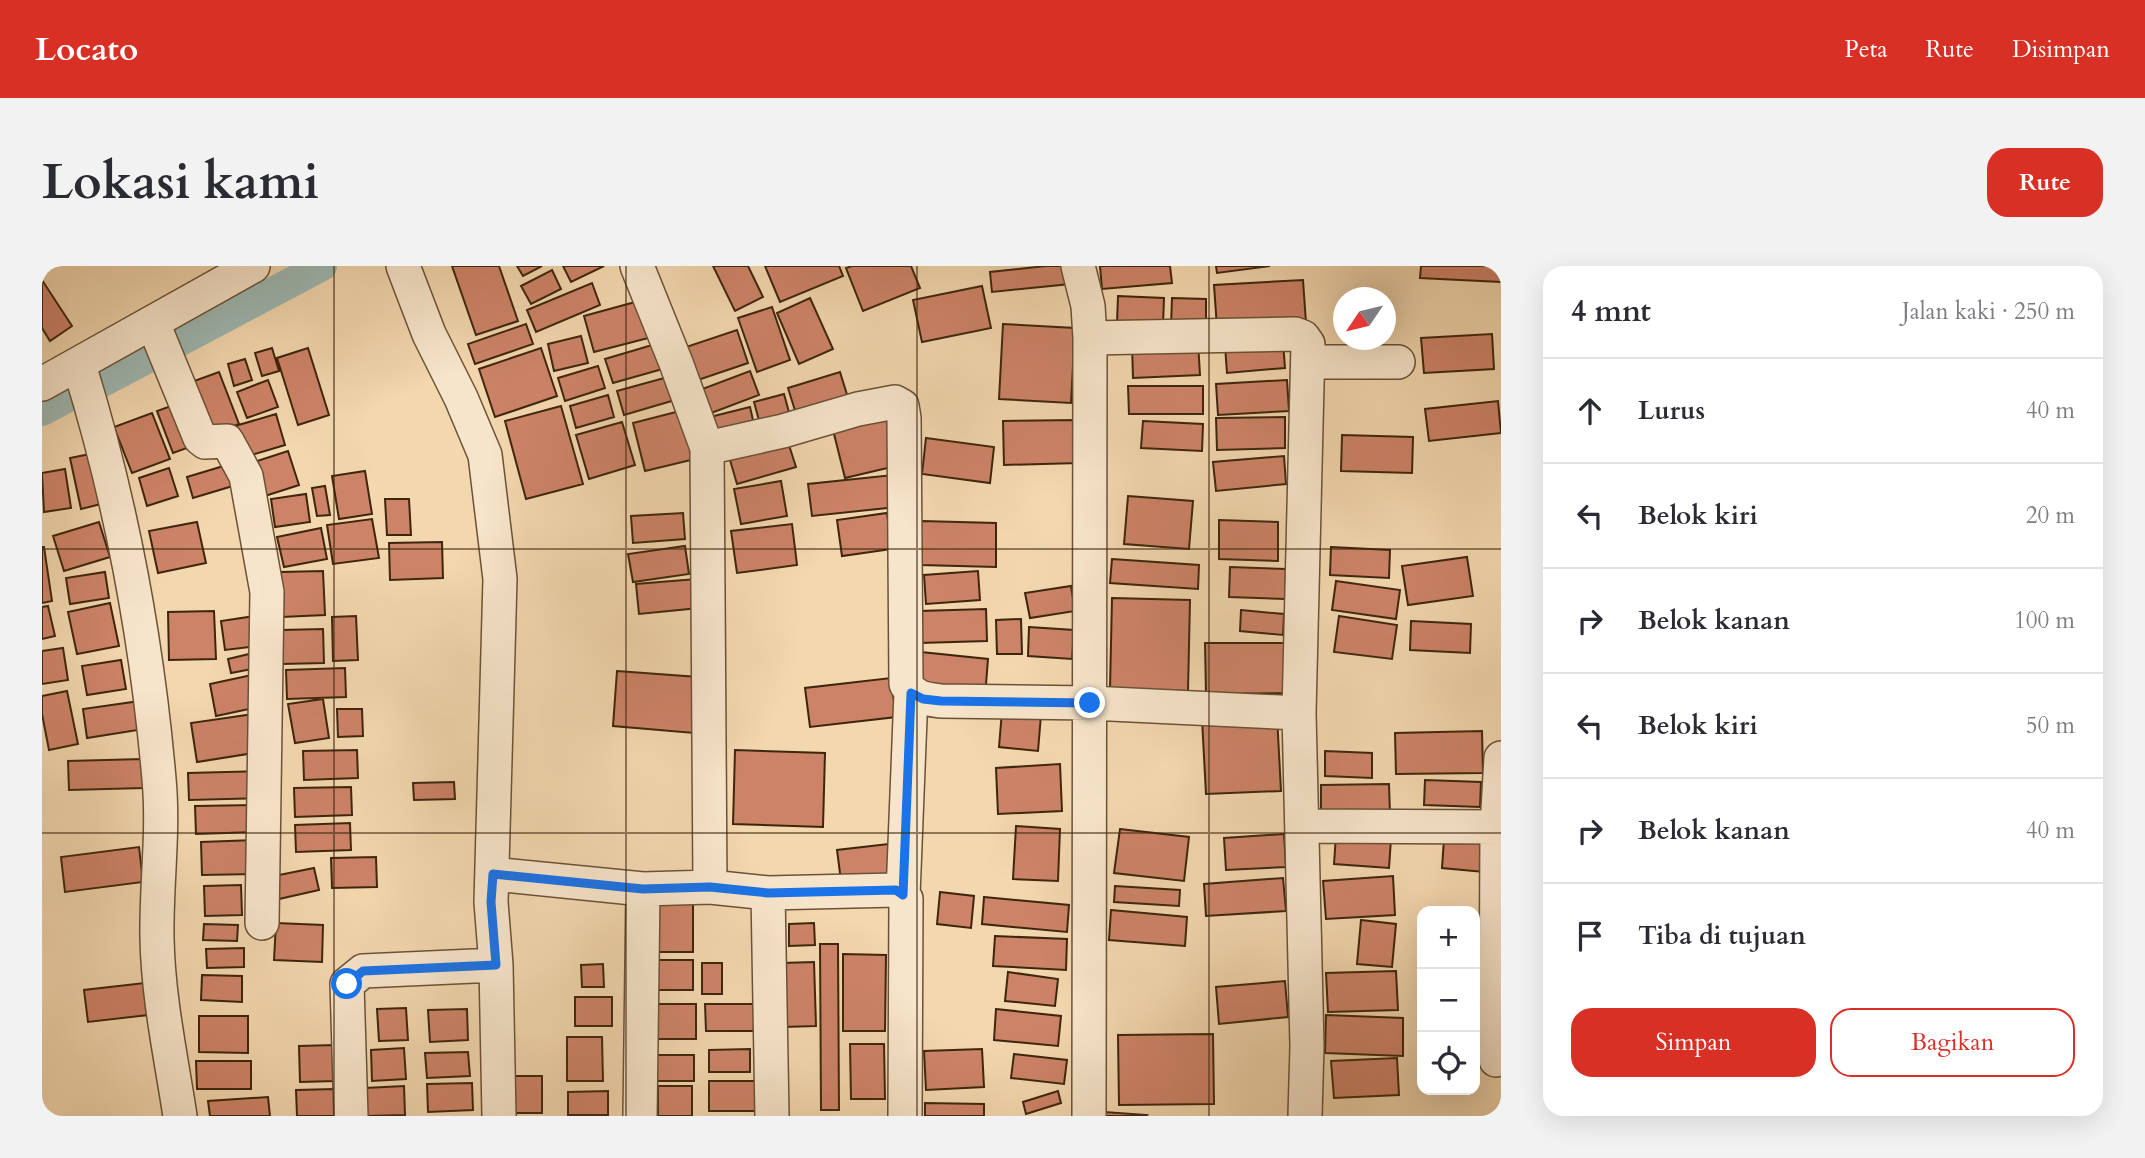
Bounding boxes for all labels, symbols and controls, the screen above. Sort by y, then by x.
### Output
text: Locato [35,27,138,72]
text: Peta [1845,33,1888,66]
text: Rute [1926,33,1974,66]
text: Disimpan [2012,33,2110,66]
button: Rute [1987,148,2103,217]
text: Lokasi kami [42,149,319,216]
north arrow [1333,287,1396,350]
text: 4 mnt [1571,291,1651,332]
text: Jalan kaki · 250 m [1902,296,2075,327]
icon: ahead [1571,392,1609,430]
text: Lurus [1638,393,1705,428]
text: 40 m [2026,395,2075,426]
icon: left [1571,497,1609,535]
text: Belok kiri [1638,498,1758,533]
text: 20 m [2026,500,2075,531]
icon: right [1571,602,1609,640]
text: Belok kanan [1638,603,1790,638]
text: 100 m [2014,605,2075,636]
route end [1074,687,1105,718]
icon: left [1571,707,1609,745]
text: Belok kiri [1638,708,1758,743]
text: 50 m [2026,710,2075,741]
icon: right [1571,812,1609,850]
text: Belok kanan [1638,813,1790,848]
text: 40 m [2026,815,2075,846]
map controls [1417,906,1480,1095]
button: + [1417,906,1480,969]
icon: arrive [1571,917,1609,955]
text: Tiba di tujuan [1638,918,1806,953]
route start [331,968,362,999]
button: − [1417,969,1480,1032]
button: Simpan [1571,1008,1816,1077]
button: Bagikan [1830,1008,2075,1077]
button: locate [1417,1032,1480,1095]

